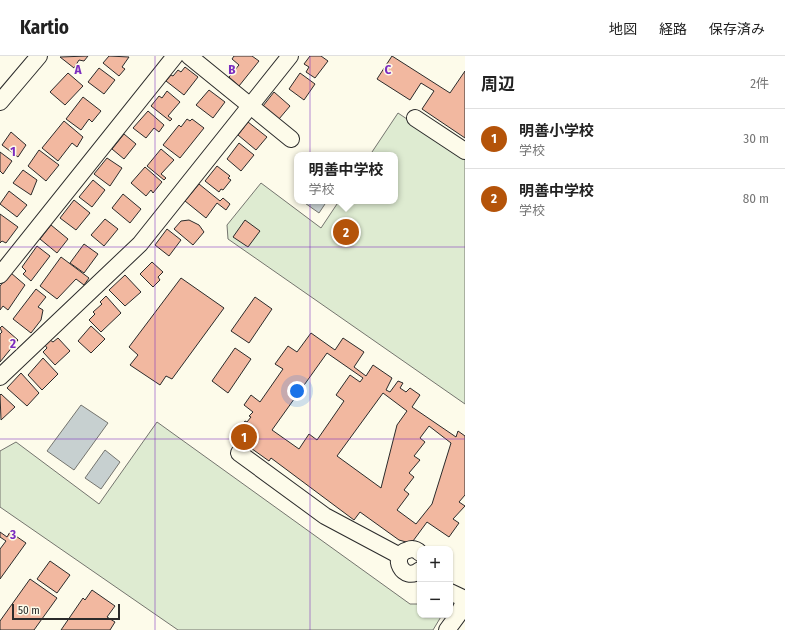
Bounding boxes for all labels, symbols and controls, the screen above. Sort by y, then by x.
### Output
text: Kartio [20,16,69,39]
text: 地図 [609,21,637,38]
text: 経路 [659,21,687,38]
text: 保存済み [709,21,765,38]
text: A [73,62,82,77]
text: B [228,62,236,77]
text: C [385,62,392,77]
text: 周辺 [481,74,515,95]
text: 2件 [750,76,769,91]
text: 明善小学校 [519,122,594,140]
text: 1 [491,131,497,146]
text: 30 m [743,131,769,146]
text: 学校 [519,143,545,158]
text: 1 [10,144,16,159]
popup [294,152,398,204]
text: 明善中学校 [308,161,384,179]
text: 学校 [308,182,335,197]
text: 明善中学校 [519,182,594,200]
text: 2 [491,191,497,206]
text: 80 m [743,191,769,206]
text: 学校 [519,203,545,218]
pin: 2 [333,217,359,247]
text: 2 [9,336,16,351]
your location [287,381,307,401]
pin: 1 [231,422,257,452]
text: 3 [9,527,16,542]
map controls [417,546,453,618]
button: + [417,546,453,582]
button: − [417,582,453,618]
scale bar [12,602,120,621]
text: 50 m [18,604,40,617]

